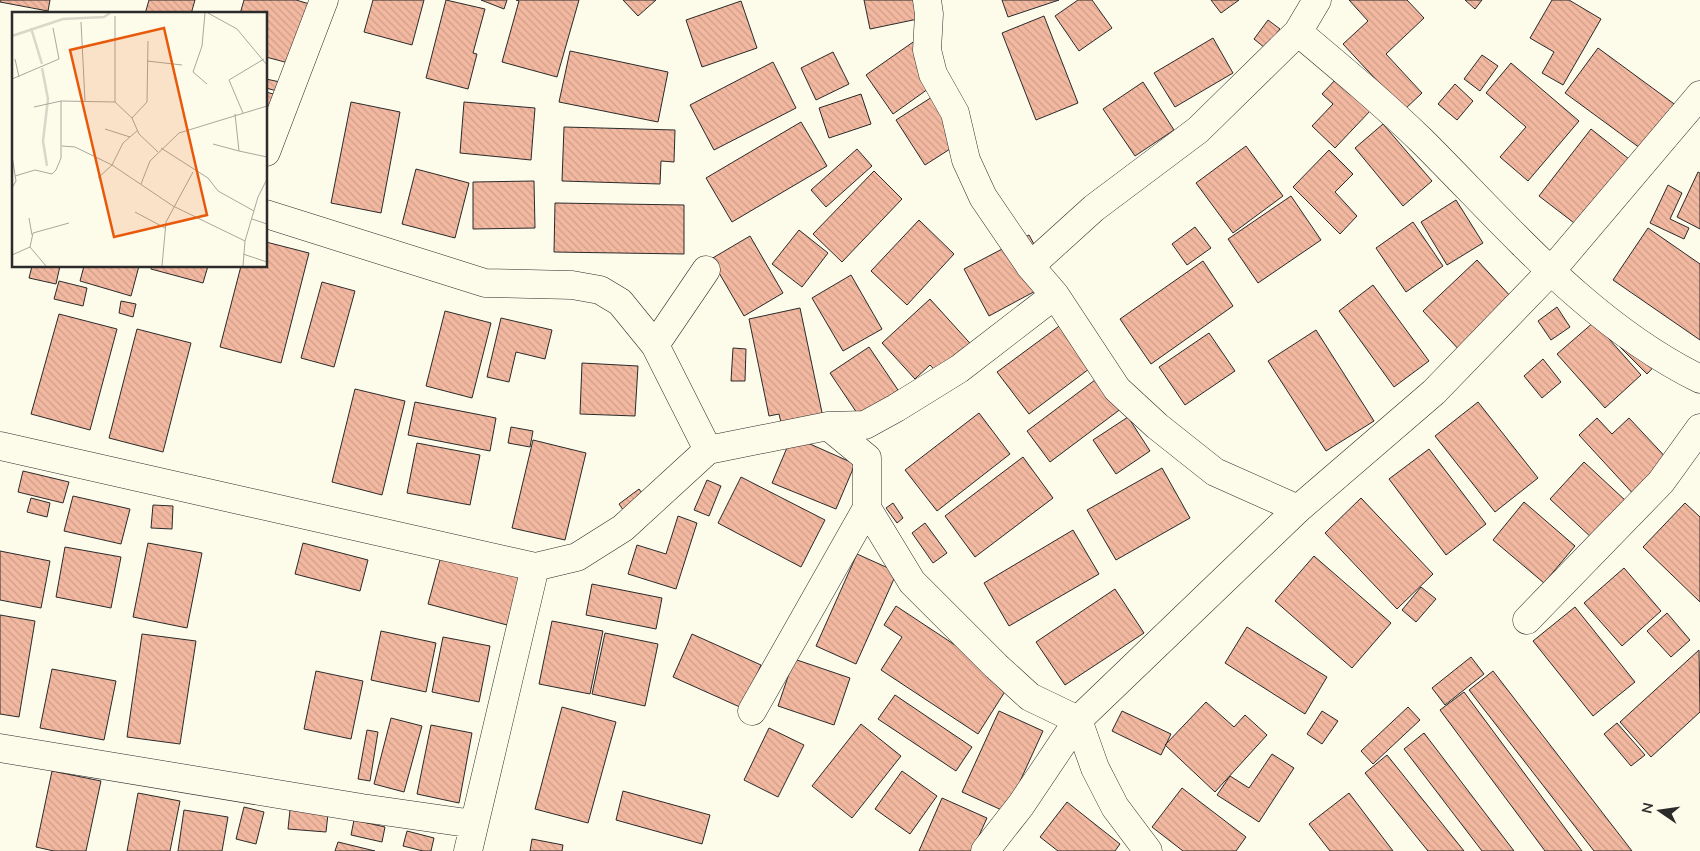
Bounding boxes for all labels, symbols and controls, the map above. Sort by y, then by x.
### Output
inset map [12,12,268,268]
north arrow [1635,786,1685,836]
text: N [1637,801,1657,815]

